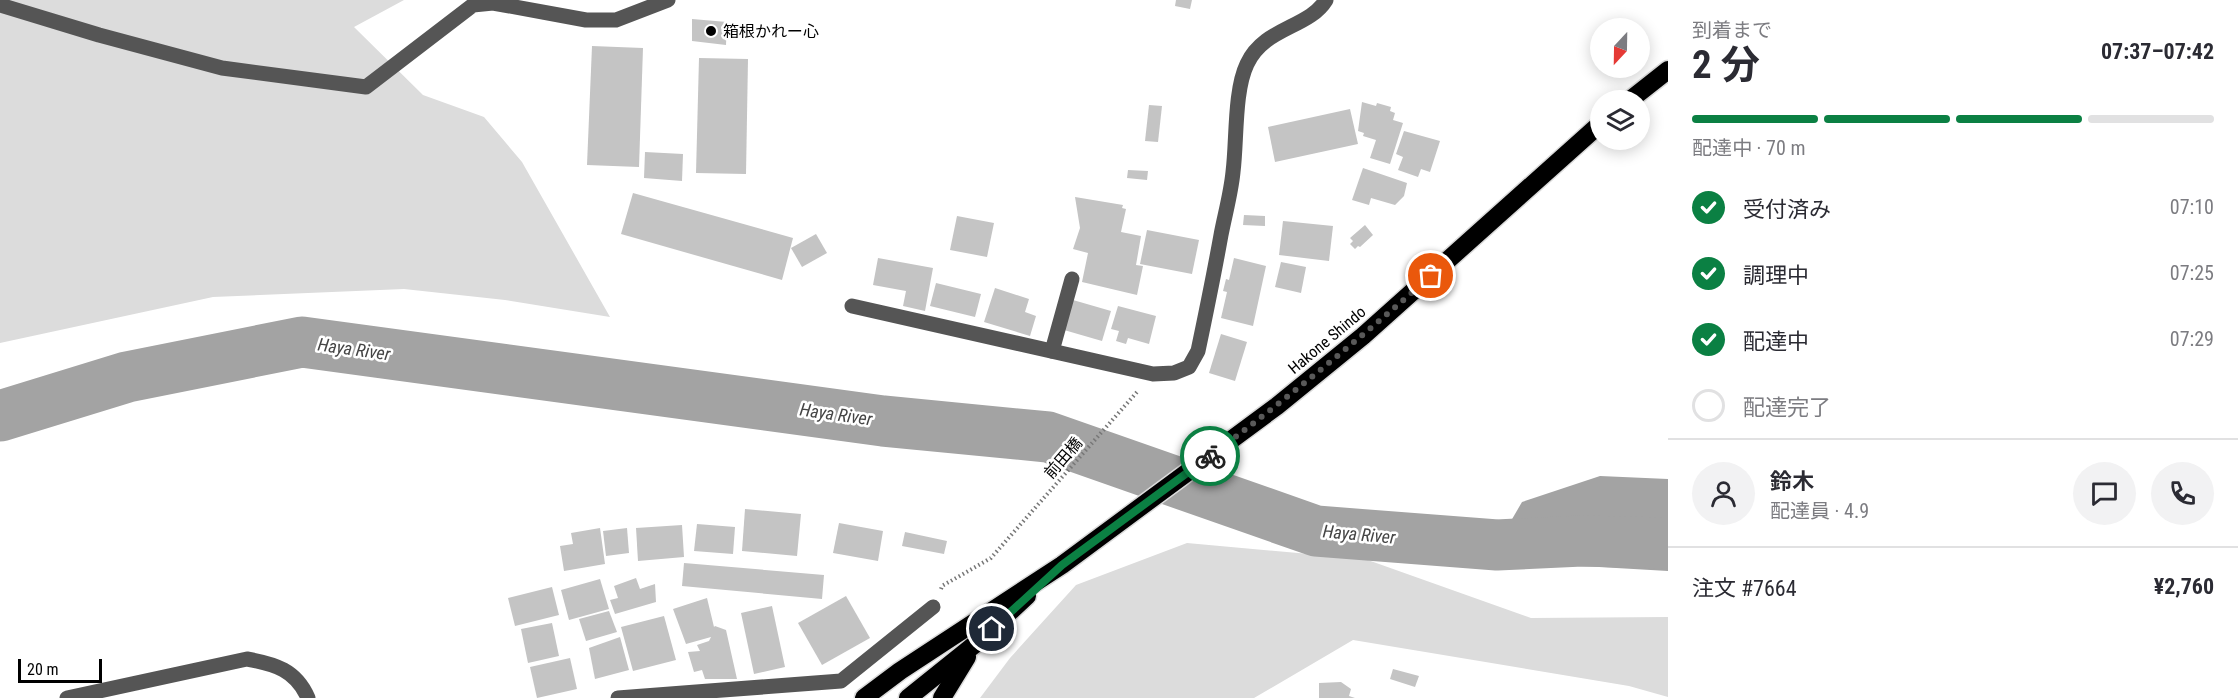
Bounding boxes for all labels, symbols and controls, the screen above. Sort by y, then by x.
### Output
north arrow [1590,18,1650,78]
map controls [1590,18,1650,150]
text: 到着まで [1692,18,1772,42]
place label: 箱根かれー心 [723,22,819,41]
marker: 箱根かれー心 [704,24,718,38]
text: 07:37–07:42 [2101,39,2214,64]
text: 2 分 [1692,42,1760,88]
button: layers [1590,90,1650,150]
text: 配達中 · 70 m [1692,136,1805,160]
icon: check [1692,191,1725,224]
text: 07:10 [2170,195,2214,219]
text: 受付済み [1743,197,1831,222]
pin [1405,250,1456,301]
icon: check [1692,257,1725,290]
icon: bag [1414,259,1447,292]
text: 07:25 [2170,261,2214,285]
text: 調理中 [1743,263,1809,288]
street label: Hakone Shindo [1284,302,1370,378]
icon: check [1692,323,1725,356]
text: 07:29 [2170,327,2214,351]
text: 配達中 [1743,329,1809,354]
water label: Haya River [316,334,392,365]
text: 配達完了 [1743,395,1831,420]
water label: Haya River [798,399,874,430]
courier [1180,426,1240,486]
street label: 前田橋 [1040,434,1086,482]
icon: bike [1194,440,1227,473]
button: person [1692,462,1755,525]
button: chat [2073,462,2136,525]
button: phone [2151,462,2214,525]
text: 鈴木 [1770,469,1814,494]
text: 配達員 · 4.9 [1770,499,1869,523]
water label: Haya River [1322,520,1397,548]
text: ¥2,760 [2154,574,2214,599]
text: 注文 #7664 [1692,576,1797,601]
pin [966,603,1017,654]
icon: home [975,612,1008,645]
scale bar [18,656,102,684]
text: 20 m [27,660,59,679]

